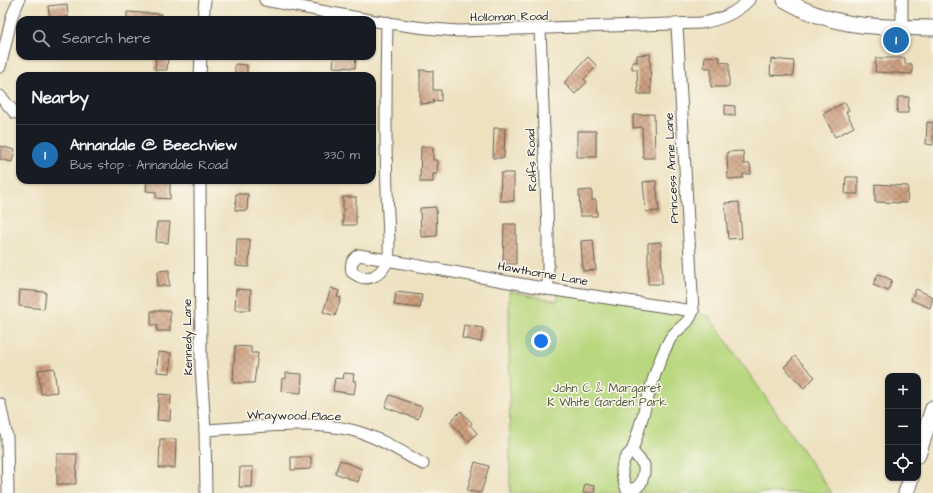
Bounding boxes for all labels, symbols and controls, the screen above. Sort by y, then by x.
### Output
street label: Holloman Road [470,8,548,26]
search box [16,16,376,60]
pin: 1 [883,25,909,55]
icon: search [30,27,52,49]
text: Search here [62,28,151,49]
text: Nearby [32,86,89,110]
street label: Princess Anne Lane [661,112,683,224]
street label: Rolfs Road [522,128,542,192]
text: Annandale @ Beechview [70,135,237,156]
text: 1 [44,146,46,164]
text: 330 m [323,146,360,164]
text: Bus stop · Annandale Road [70,156,228,174]
street label: Hawthorne Lane [496,258,590,290]
street label: Kennedy Lane [179,298,198,375]
your location [531,331,551,351]
map controls [885,373,921,481]
button: + [885,373,921,409]
park label: John C & Margaret K White Garden Park [547,380,667,411]
street label: Wraywood Place [247,407,342,426]
button: − [885,409,921,445]
button: locate [885,445,921,481]

